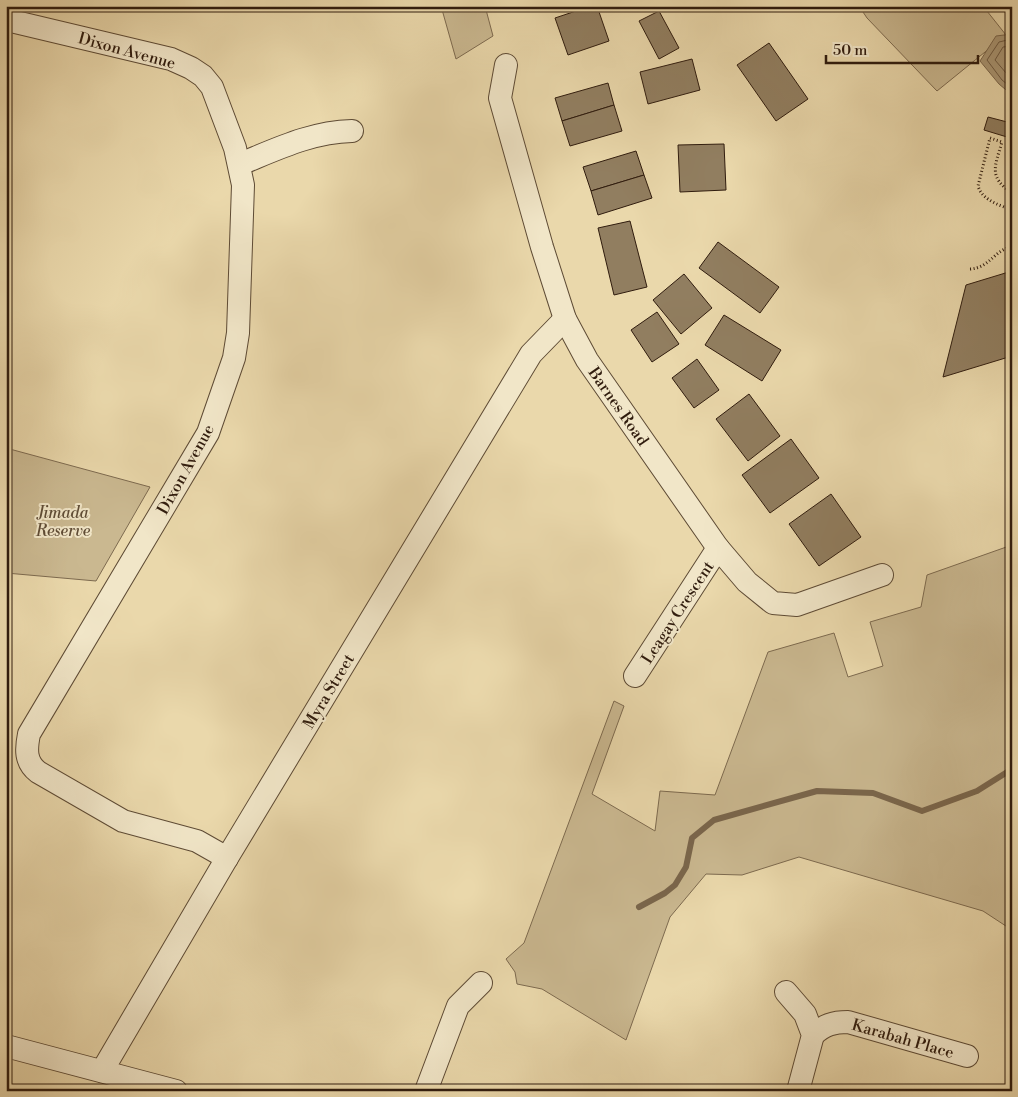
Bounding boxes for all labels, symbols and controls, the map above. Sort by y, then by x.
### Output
street label: Dixon Avenue [76,28,178,74]
scale bar [826,32,978,64]
text: 50 m [833,41,867,60]
street label: Barnes Road [583,363,653,450]
street label: Dixon Avenue [153,421,219,518]
park label: Jimada Reserve [35,503,91,541]
street label: Leagay Crescent [637,557,719,668]
street label: Myra Street [299,650,359,733]
street label: Karabah Place [849,1015,956,1063]

